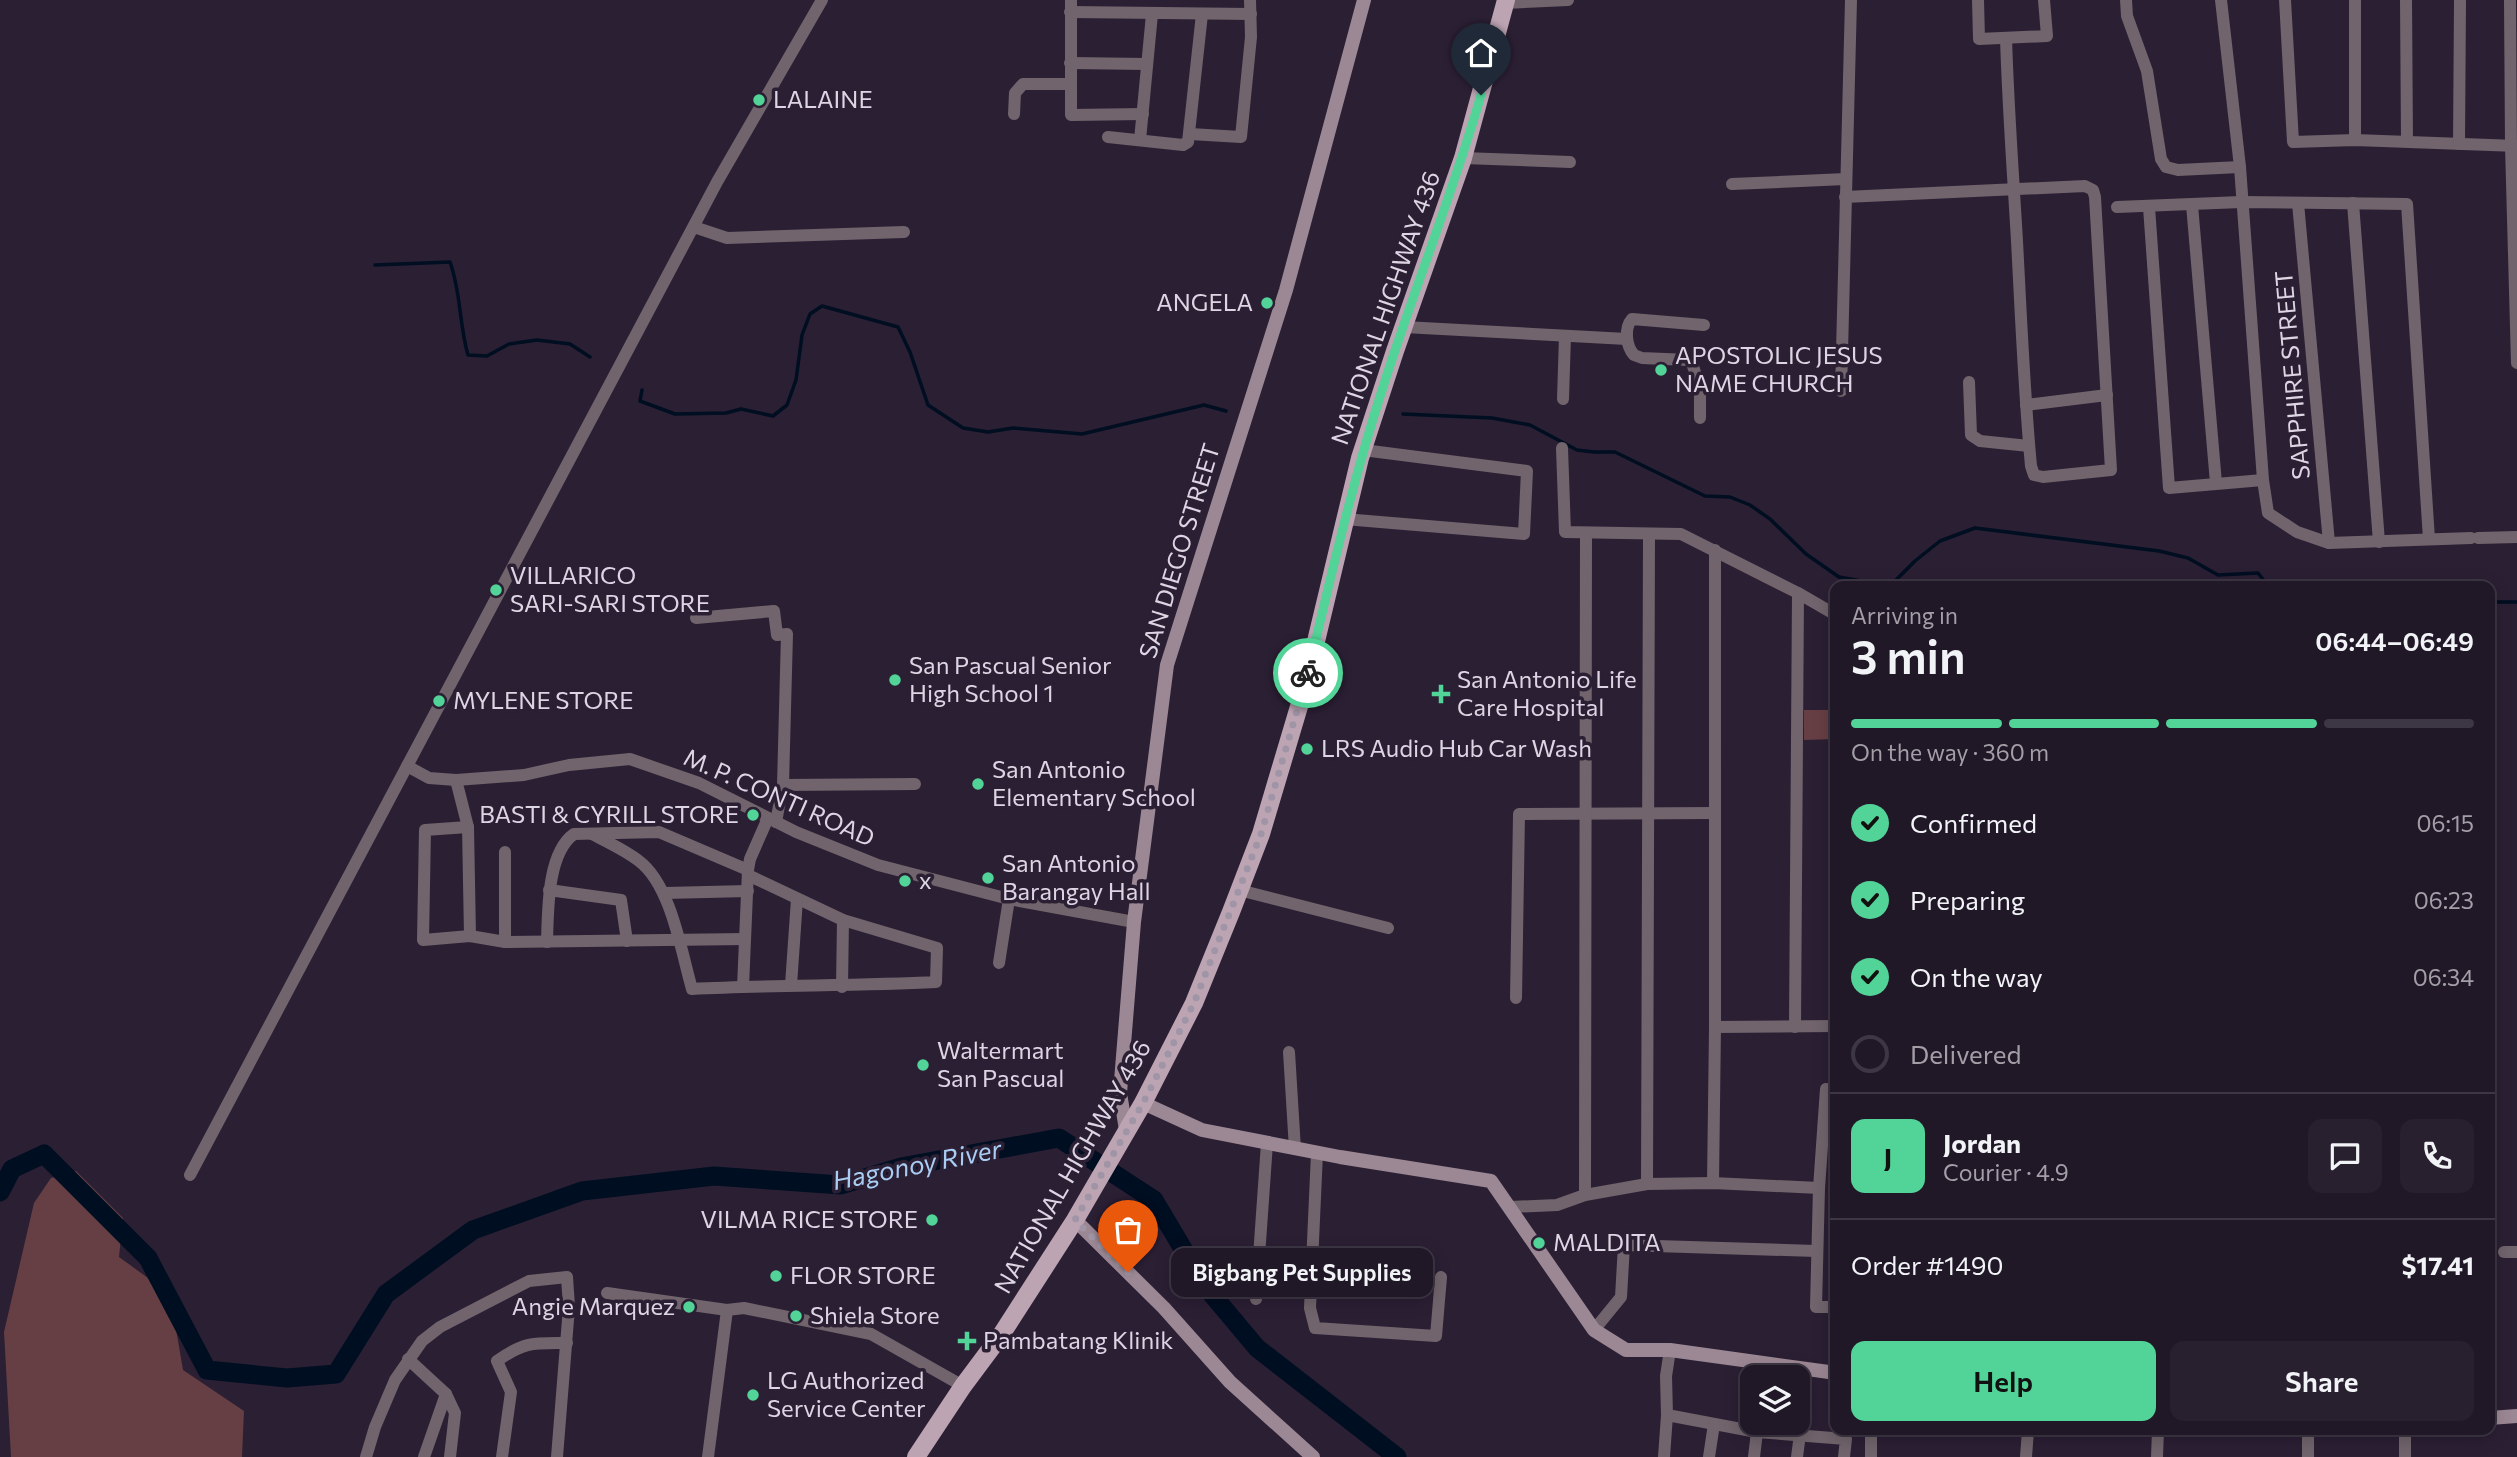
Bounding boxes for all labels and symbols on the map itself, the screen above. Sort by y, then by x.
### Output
pin [1451,23,1511,95]
place label: LALAINE [773,84,873,113]
marker: LALAINE [751,92,767,108]
street label: NATIONAL HIGHWAY 436 [1324,167,1445,448]
street label: SAPPHIRE STREET [2268,270,2315,481]
place label: ANGELA [1156,287,1253,316]
marker: ANGELA [1259,295,1275,311]
place label: APOSTOLIC JESUS NAME CHURCH [1675,340,1883,397]
marker: APOSTOLIC JESUS NAME CHURCH [1653,362,1669,378]
street label: SAN DIEGO STREET [1132,440,1225,661]
place label: VILLARICO SARI-SARI STORE [510,560,710,617]
marker: VILLARICO SARI-SARI STORE [488,582,504,598]
courier [1273,638,1343,708]
place label: San Pascual Senior High School 1 [909,650,1112,707]
place label: San Antonio Life Care Hospital [1457,664,1637,721]
marker: San Pascual Senior High School 1 [887,672,903,688]
marker: San Antonio Life Care Hospital [1431,684,1451,704]
place label: MYLENE STORE [453,685,634,714]
marker: MYLENE STORE [431,693,447,709]
place label: LRS Audio Hub Car Wash [1321,733,1592,762]
marker: LRS Audio Hub Car Wash [1299,741,1315,757]
street label: M. P. CONTI ROAD [680,742,880,852]
place label: San Antonio Elementary School [992,754,1196,811]
marker: San Antonio Elementary School [970,776,986,792]
place label: BASTI & CYRILL STORE [479,799,739,828]
marker: BASTI & CYRILL STORE [745,807,761,823]
place label: San Antonio Barangay Hall [1002,848,1151,905]
place label: x [919,865,932,894]
marker: San Antonio Barangay Hall [980,870,996,886]
marker: x [897,873,913,889]
street label: NATIONAL HIGHWAY 436 [987,1034,1156,1298]
place label: Waltermart San Pascual [937,1035,1064,1092]
marker: Waltermart San Pascual [915,1057,931,1073]
water label: Hagonoy River [829,1132,1006,1195]
pin [1098,1200,1158,1272]
place label: VILMA RICE STORE [701,1204,918,1233]
marker: VILMA RICE STORE [924,1212,940,1228]
place label: MALDITA [1553,1227,1661,1256]
marker: MALDITA [1531,1235,1547,1251]
callout: Bigbang Pet Supplies [1170,1248,1432,1296]
place label: FLOR STORE [790,1260,936,1289]
marker: FLOR STORE [768,1268,784,1284]
place label: Angie Marquez [512,1291,675,1320]
marker: Angie Marquez [681,1299,697,1315]
place label: Shiela Store [810,1300,940,1329]
marker: Shiela Store [788,1308,804,1324]
place label: Pambatang Klinik [983,1325,1173,1354]
marker: Pambatang Klinik [957,1331,977,1351]
place label: LG Authorized Service Center [767,1365,926,1422]
marker: LG Authorized Service Center [745,1387,761,1403]

